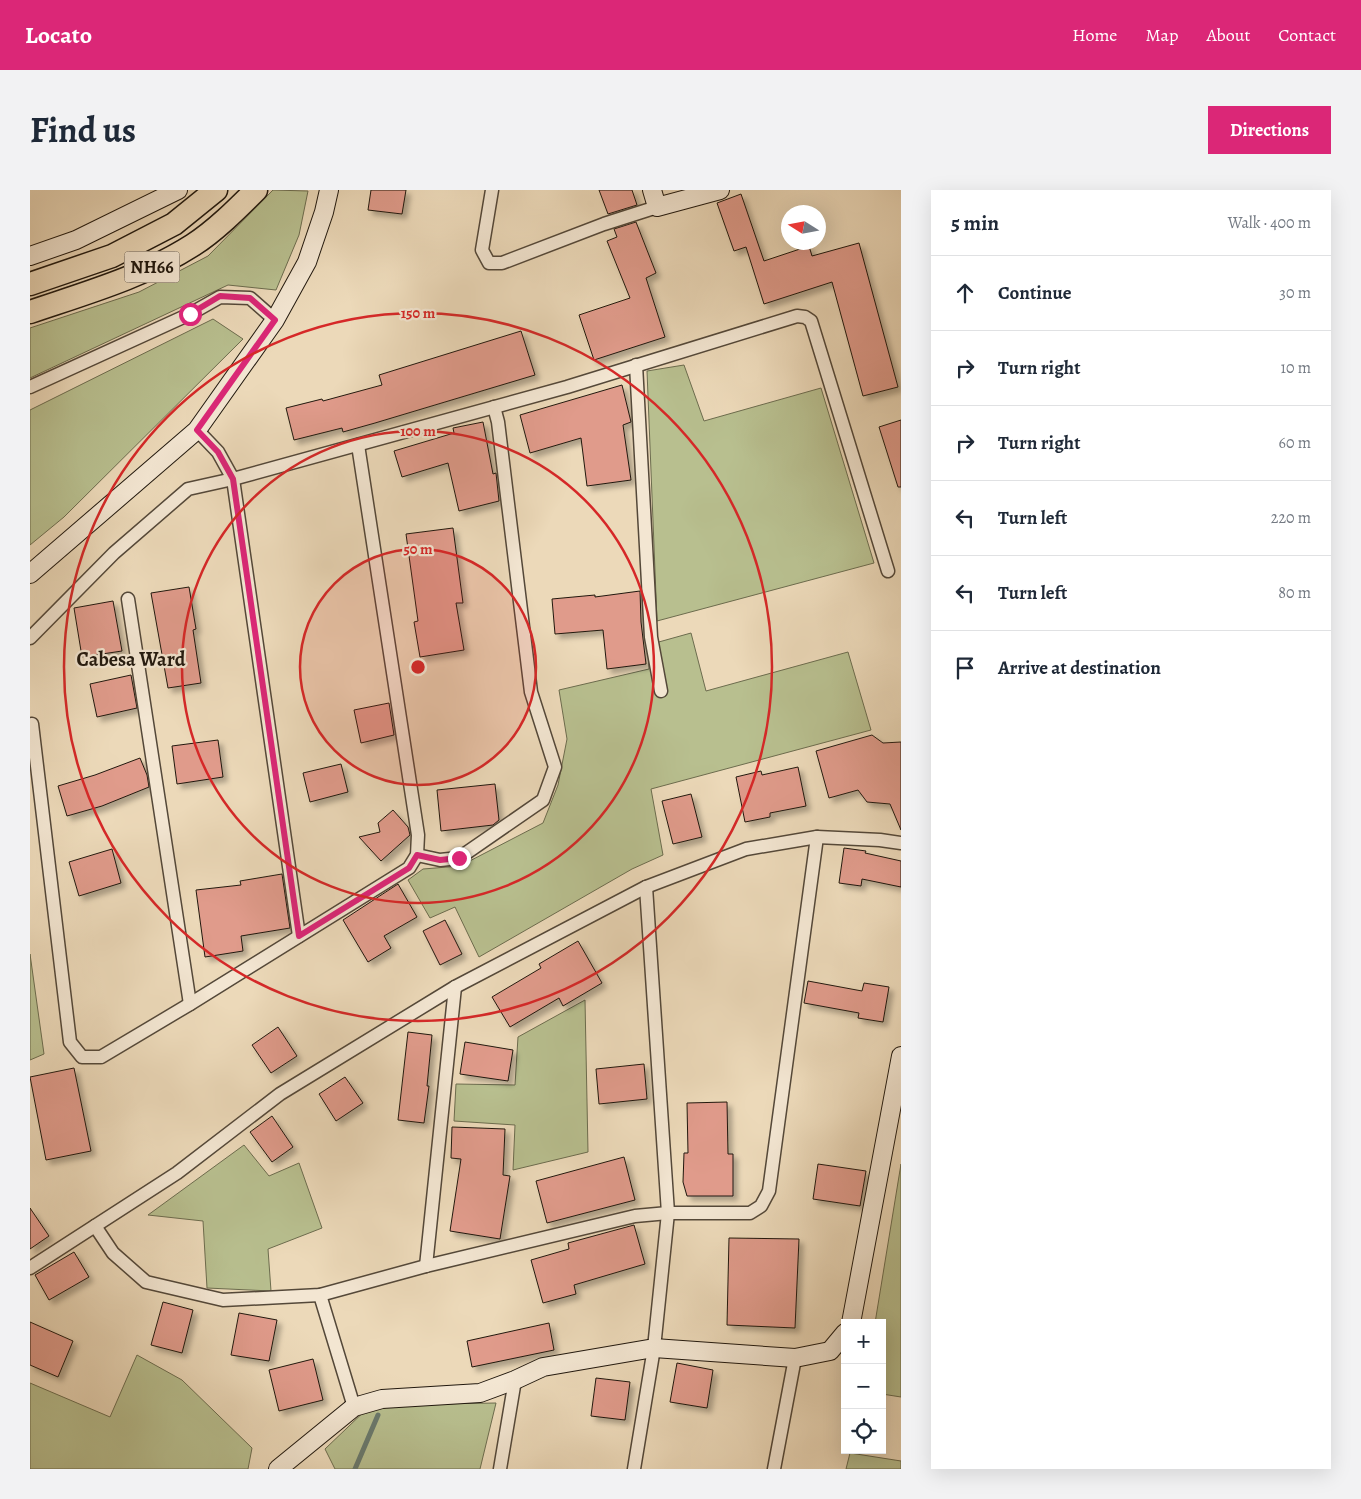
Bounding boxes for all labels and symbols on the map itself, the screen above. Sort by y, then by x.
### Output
north arrow [781,205,826,250]
road number: NH66 [124,252,180,282]
route start [179,303,202,326]
text: 150 m [401,303,436,323]
text: 100 m [400,421,436,441]
text: 50 m [403,539,433,559]
district label: Cabesa Ward [76,646,186,673]
centre of rings [409,658,427,676]
route end [448,847,471,870]

